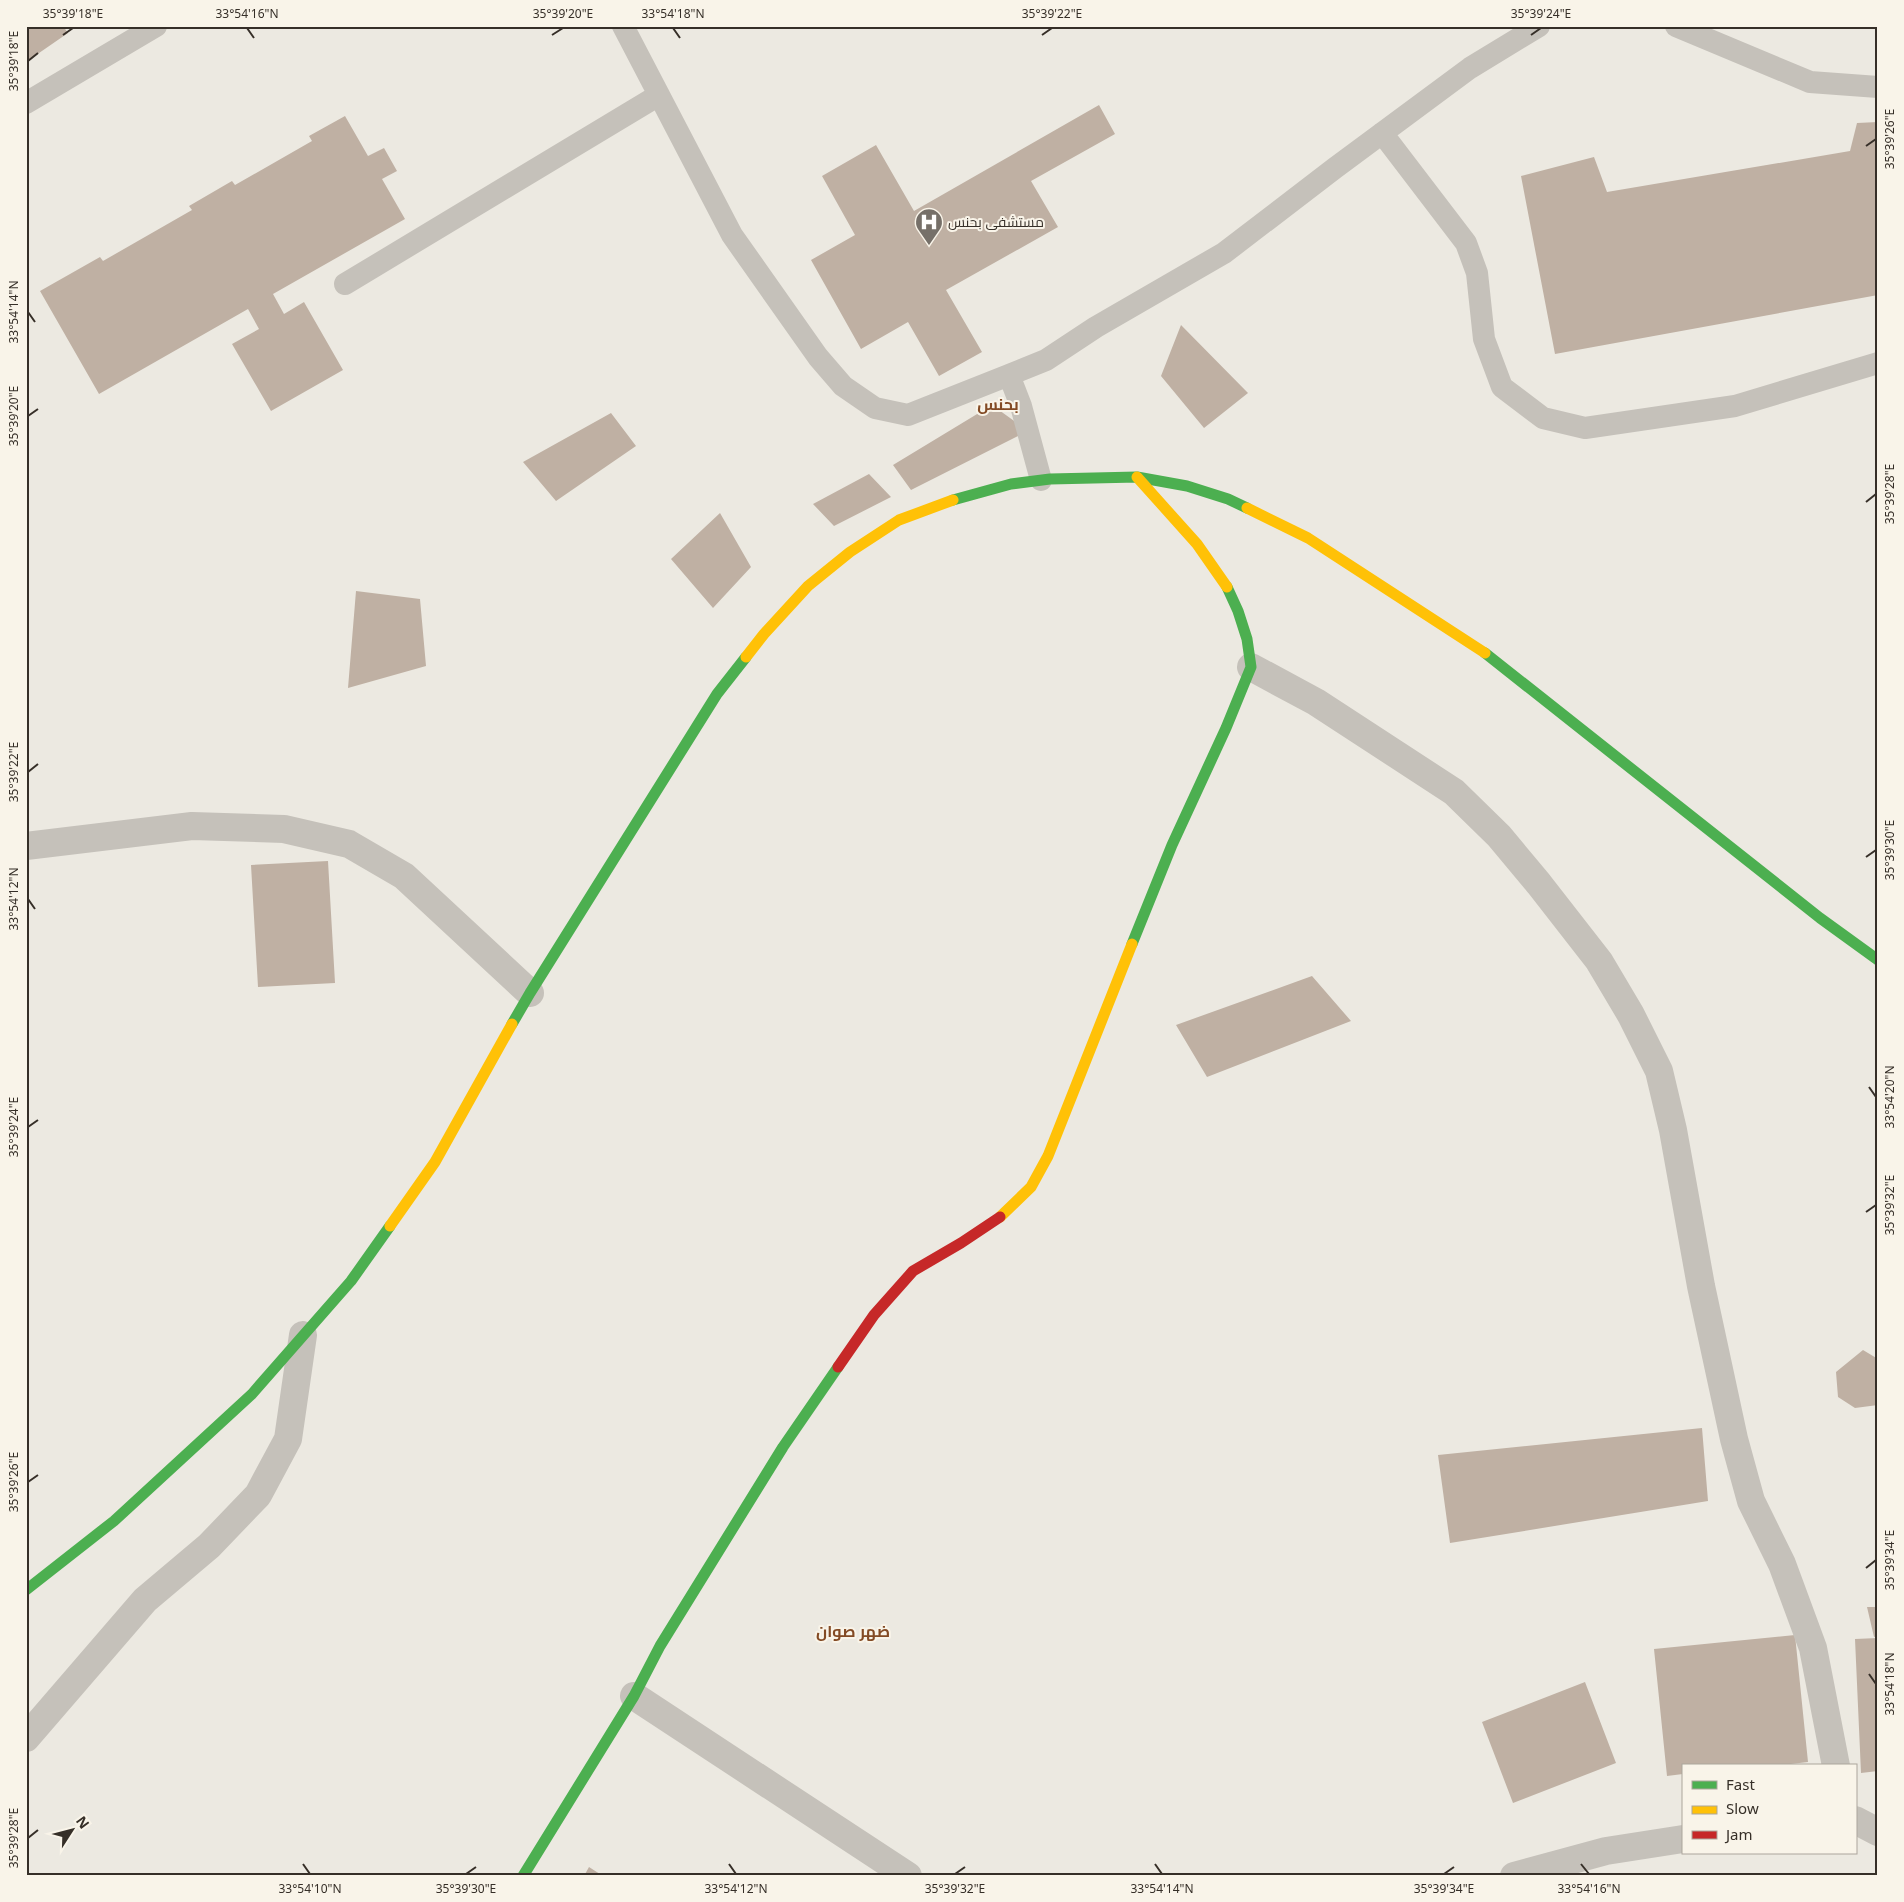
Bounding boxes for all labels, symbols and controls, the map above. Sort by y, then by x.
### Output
text: 35°39'18"E [43,5,103,22]
text: 33°54'16"N [215,5,279,22]
text: 35°39'20"E [533,5,593,22]
text: 33°54'18"N [641,5,705,22]
text: 35°39'22"E [1022,5,1082,22]
text: 35°39'24"E [1511,5,1571,22]
text: 35°39'18"E [5,31,22,91]
text: 35°39'26"E [1881,109,1898,169]
hospital icon: مستشفى بحنس [914,207,944,246]
place label: مستشفى بحنس [948,212,1044,231]
text: 33°54'14"N [5,280,22,344]
text: 35°39'20"E [5,386,22,446]
district label: بحنس [977,393,1019,415]
text: 35°39'28"E [1881,464,1898,524]
text: 35°39'22"E [5,742,22,802]
text: 35°39'30"E [1881,820,1898,880]
text: 33°54'12"N [5,867,22,931]
text: 33°54'20"N [1881,1065,1898,1129]
text: 35°39'24"E [5,1097,22,1157]
text: 35°39'32"E [1881,1175,1898,1235]
text: 35°39'26"E [5,1452,22,1512]
text: 35°39'34"E [1881,1530,1898,1590]
district label: ضهر صوان [816,1620,890,1642]
text: 33°54'18"N [1881,1652,1898,1716]
legend [1682,1764,1856,1854]
text: Fast [1726,1774,1755,1794]
text: Slow [1726,1798,1759,1818]
north arrow [48,1804,98,1854]
text: 35°39'28"E [5,1808,22,1868]
text: N [72,1812,94,1832]
text: Jam [1724,1824,1753,1844]
text: 33°54'10"N [278,1880,342,1897]
text: 35°39'30"E [436,1880,496,1897]
text: 33°54'12"N [704,1880,768,1897]
text: 35°39'32"E [925,1880,985,1897]
text: 33°54'14"N [1130,1880,1194,1897]
text: 35°39'34"E [1414,1880,1474,1897]
text: 33°54'16"N [1557,1880,1621,1897]

